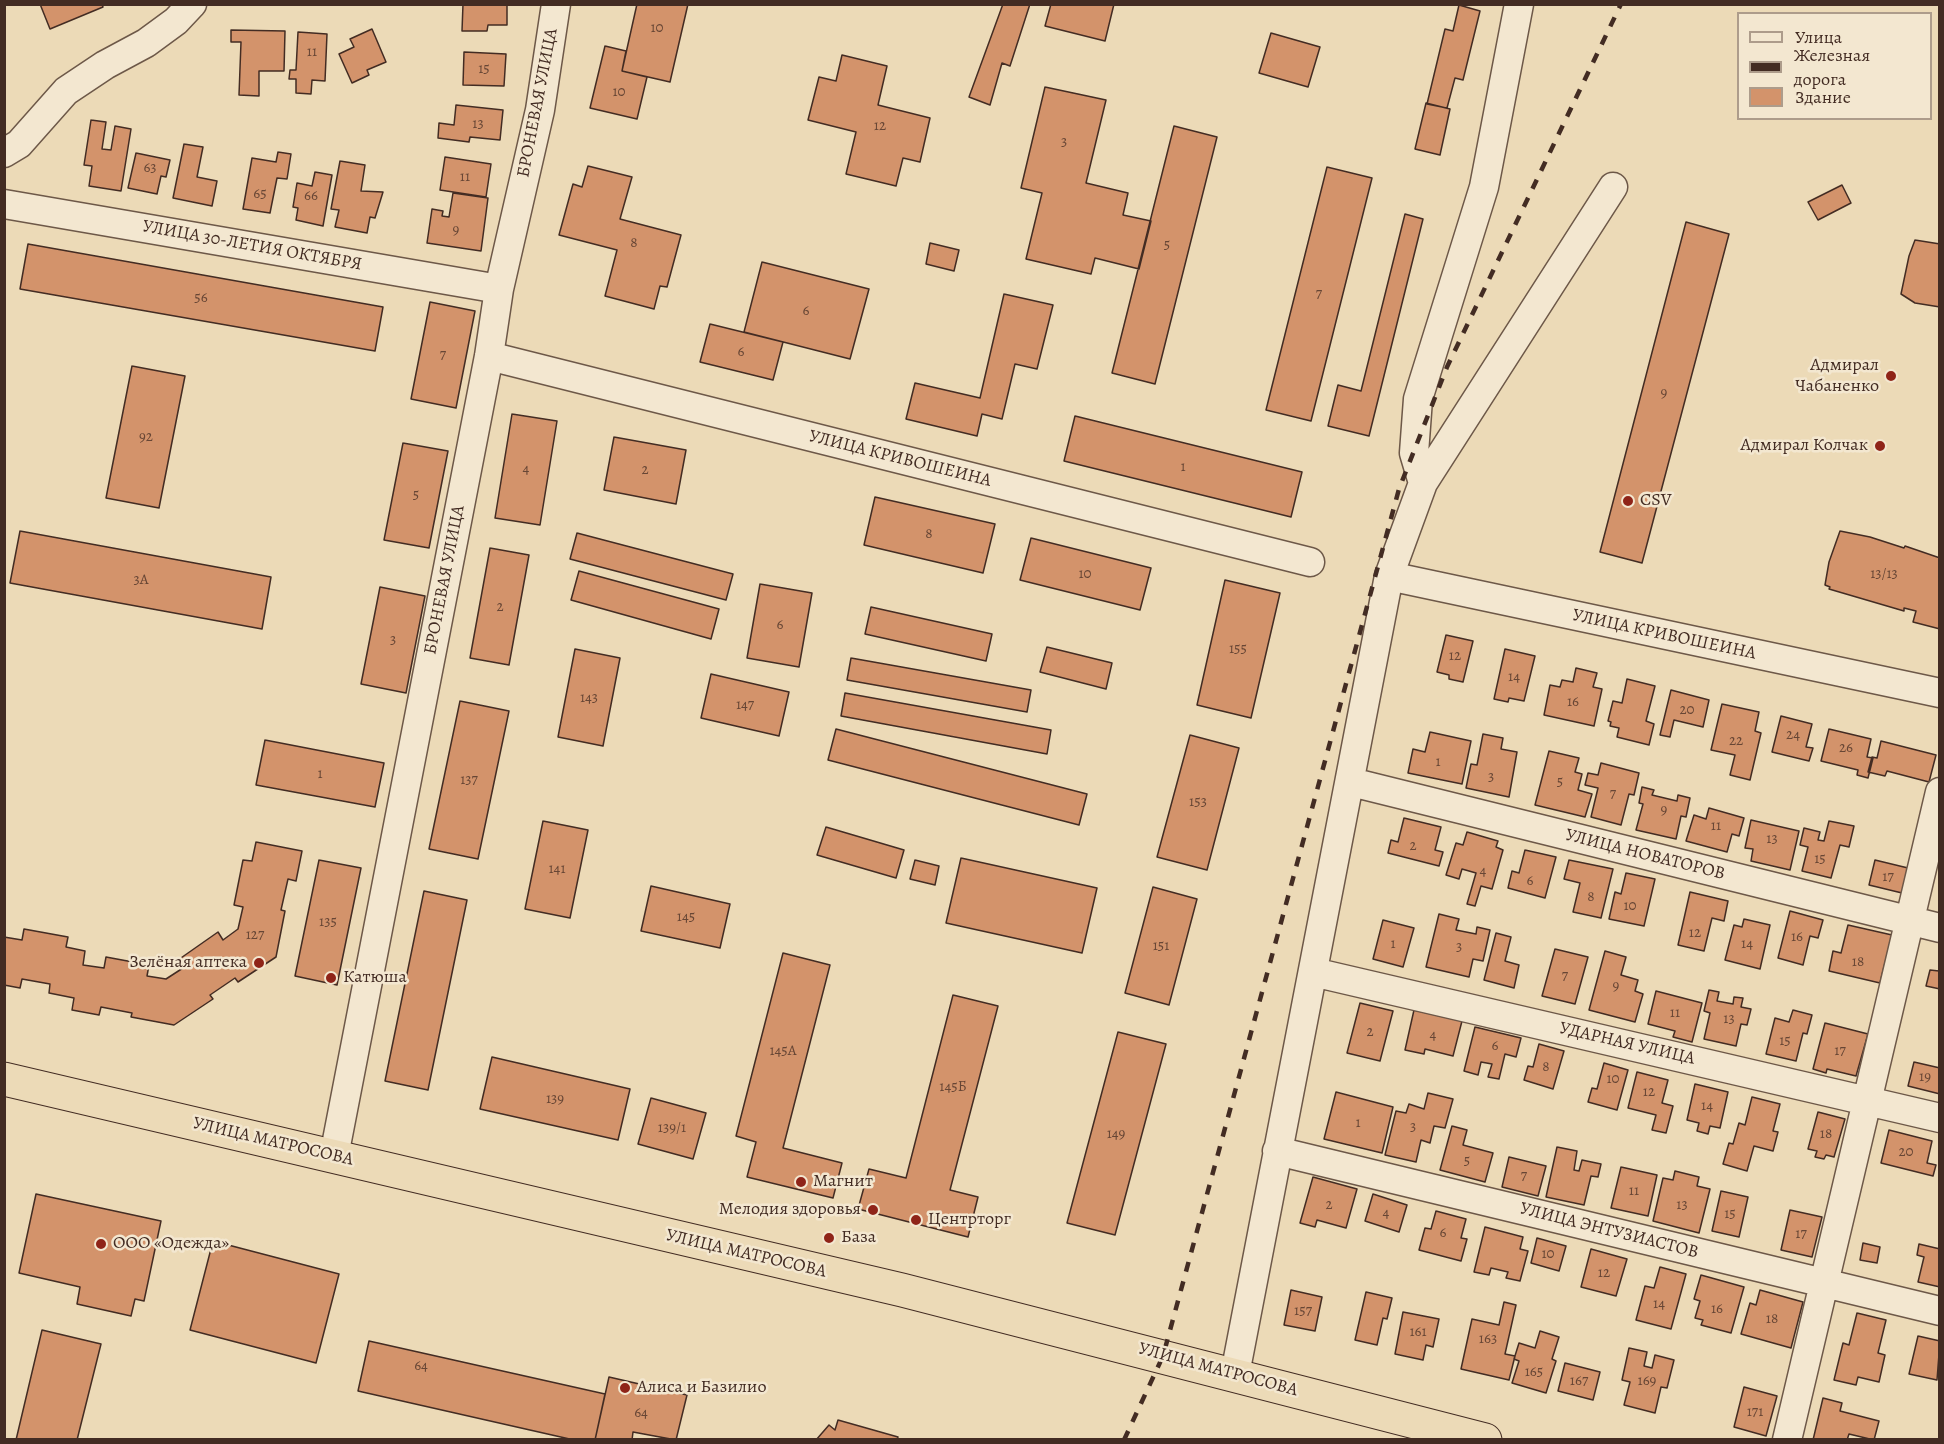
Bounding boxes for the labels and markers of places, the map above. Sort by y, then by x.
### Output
place label: Адмирал Чабаненко [1795,355,1879,398]
marker: Адмирал Чабаненко [1884,369,1898,383]
place label: Адмирал Колчак [1741,435,1868,457]
marker: Адмирал Колчак [1873,439,1887,453]
place label: CSV [1640,490,1672,512]
marker: CSV [1621,494,1635,508]
place label: Зелёная аптека [129,952,247,974]
marker: Зелёная аптека [252,956,266,970]
place label: Катюша [343,967,407,989]
marker: Катюша [324,971,338,985]
place label: Магнит [813,1171,873,1193]
marker: Магнит [794,1175,808,1189]
place label: Мелодия здоровья [719,1199,861,1221]
marker: Мелодия здоровья [866,1203,880,1217]
place label: Центрторг [928,1209,1011,1231]
marker: Центрторг [909,1213,923,1227]
place label: База [841,1227,876,1249]
marker: База [822,1231,836,1245]
place label: ООО «Одежда» [113,1233,229,1255]
marker: ООО «Одежда» [94,1237,108,1251]
place label: Алиса и Базилио [637,1377,766,1399]
marker: Алиса и Базилио [618,1381,632,1395]

